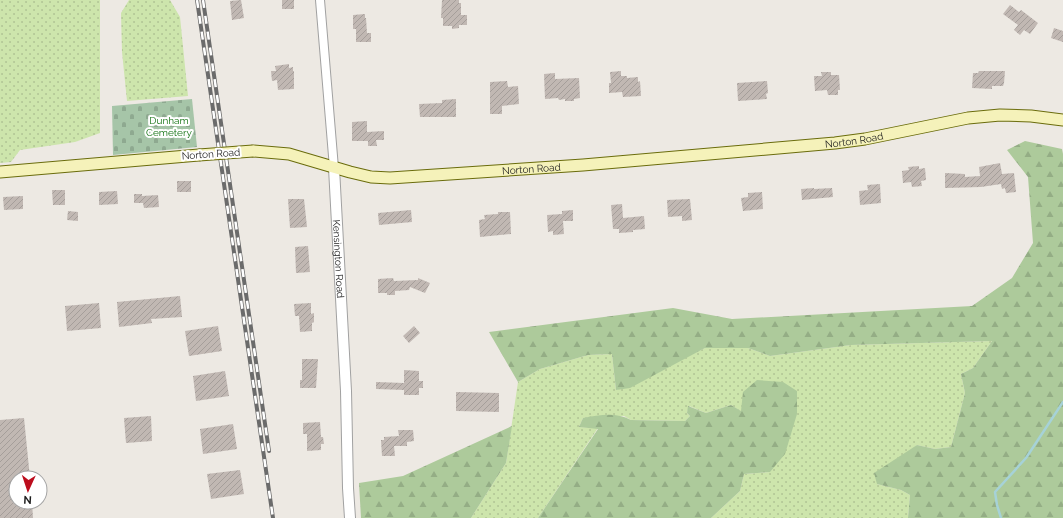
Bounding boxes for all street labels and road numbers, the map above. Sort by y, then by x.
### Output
street label: Norton Road [824,130,884,149]
street label: Norton Road [181,146,241,162]
street label: Norton Road [502,161,561,176]
street label: Kensington Road [331,219,346,298]

